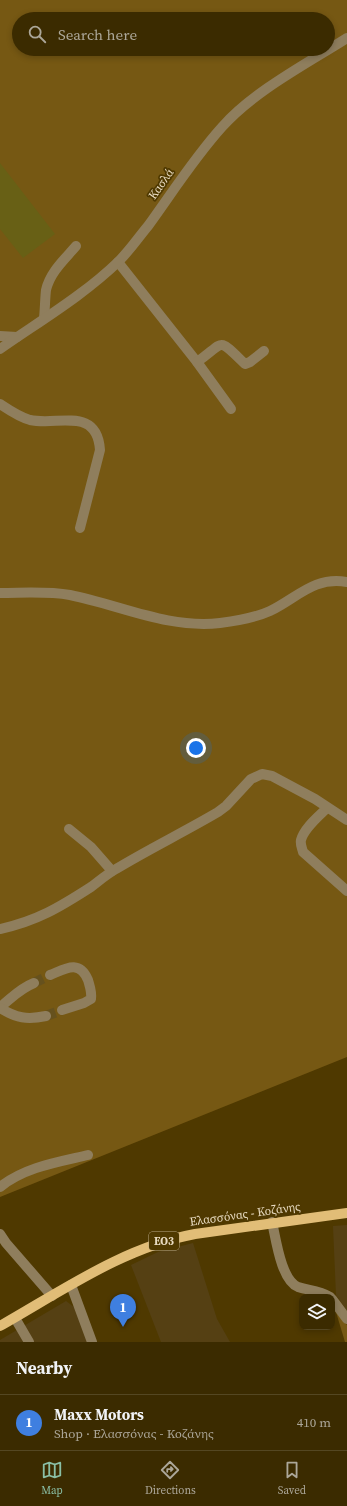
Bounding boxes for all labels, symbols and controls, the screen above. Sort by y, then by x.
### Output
search box [12,12,335,56]
icon: search [26,23,48,45]
text: Search here [58,24,137,45]
street label: Κασλά [145,165,178,203]
your location [186,738,206,758]
street label: Ελασσόνας - Κοζάνης [189,1198,302,1230]
road number: ΕΟ3 [149,1232,179,1250]
pin: 1 [110,1294,136,1327]
map controls [299,1294,335,1330]
button: layers [299,1294,335,1330]
text: Nearby [16,1356,72,1380]
text: Maxx Motors [54,1404,144,1425]
text: 1 [25,1414,33,1431]
text: 410 m [297,1414,331,1431]
text: Shop · Ελασσόνας - Κοζάνης [54,1425,214,1442]
tab: Map [41,1459,63,1498]
tab: Directions [145,1459,196,1498]
tab: Saved [278,1459,306,1498]

